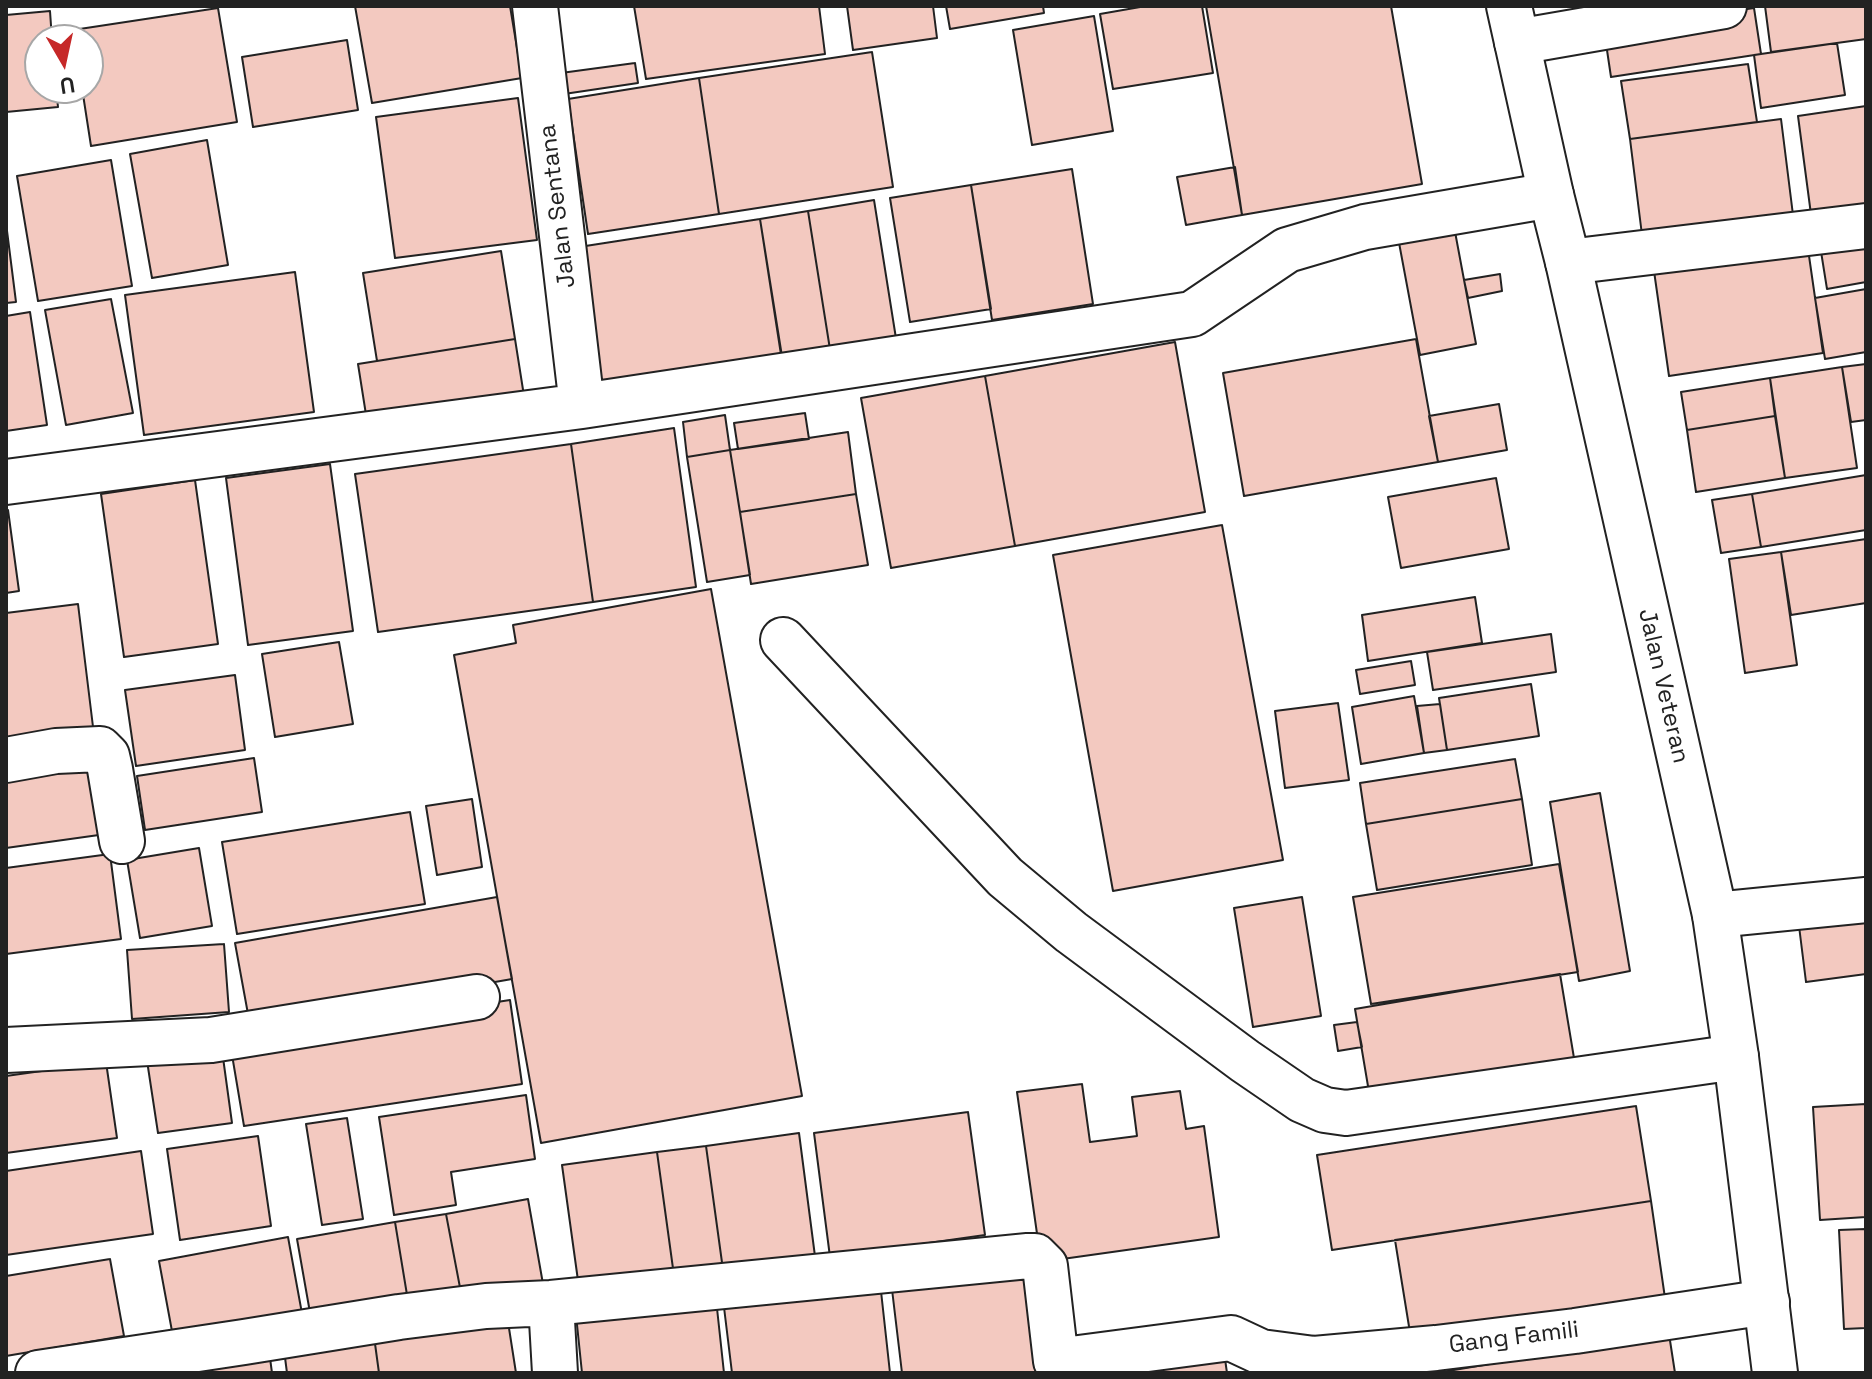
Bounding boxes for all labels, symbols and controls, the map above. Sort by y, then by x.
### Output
north arrow [24,24,104,104]
text: U [58,71,77,101]
street label: Jalan Sentana [534,123,582,289]
street label: Jalan Veteran [1631,606,1695,766]
street label: Gang Famili [1447,1316,1581,1360]

